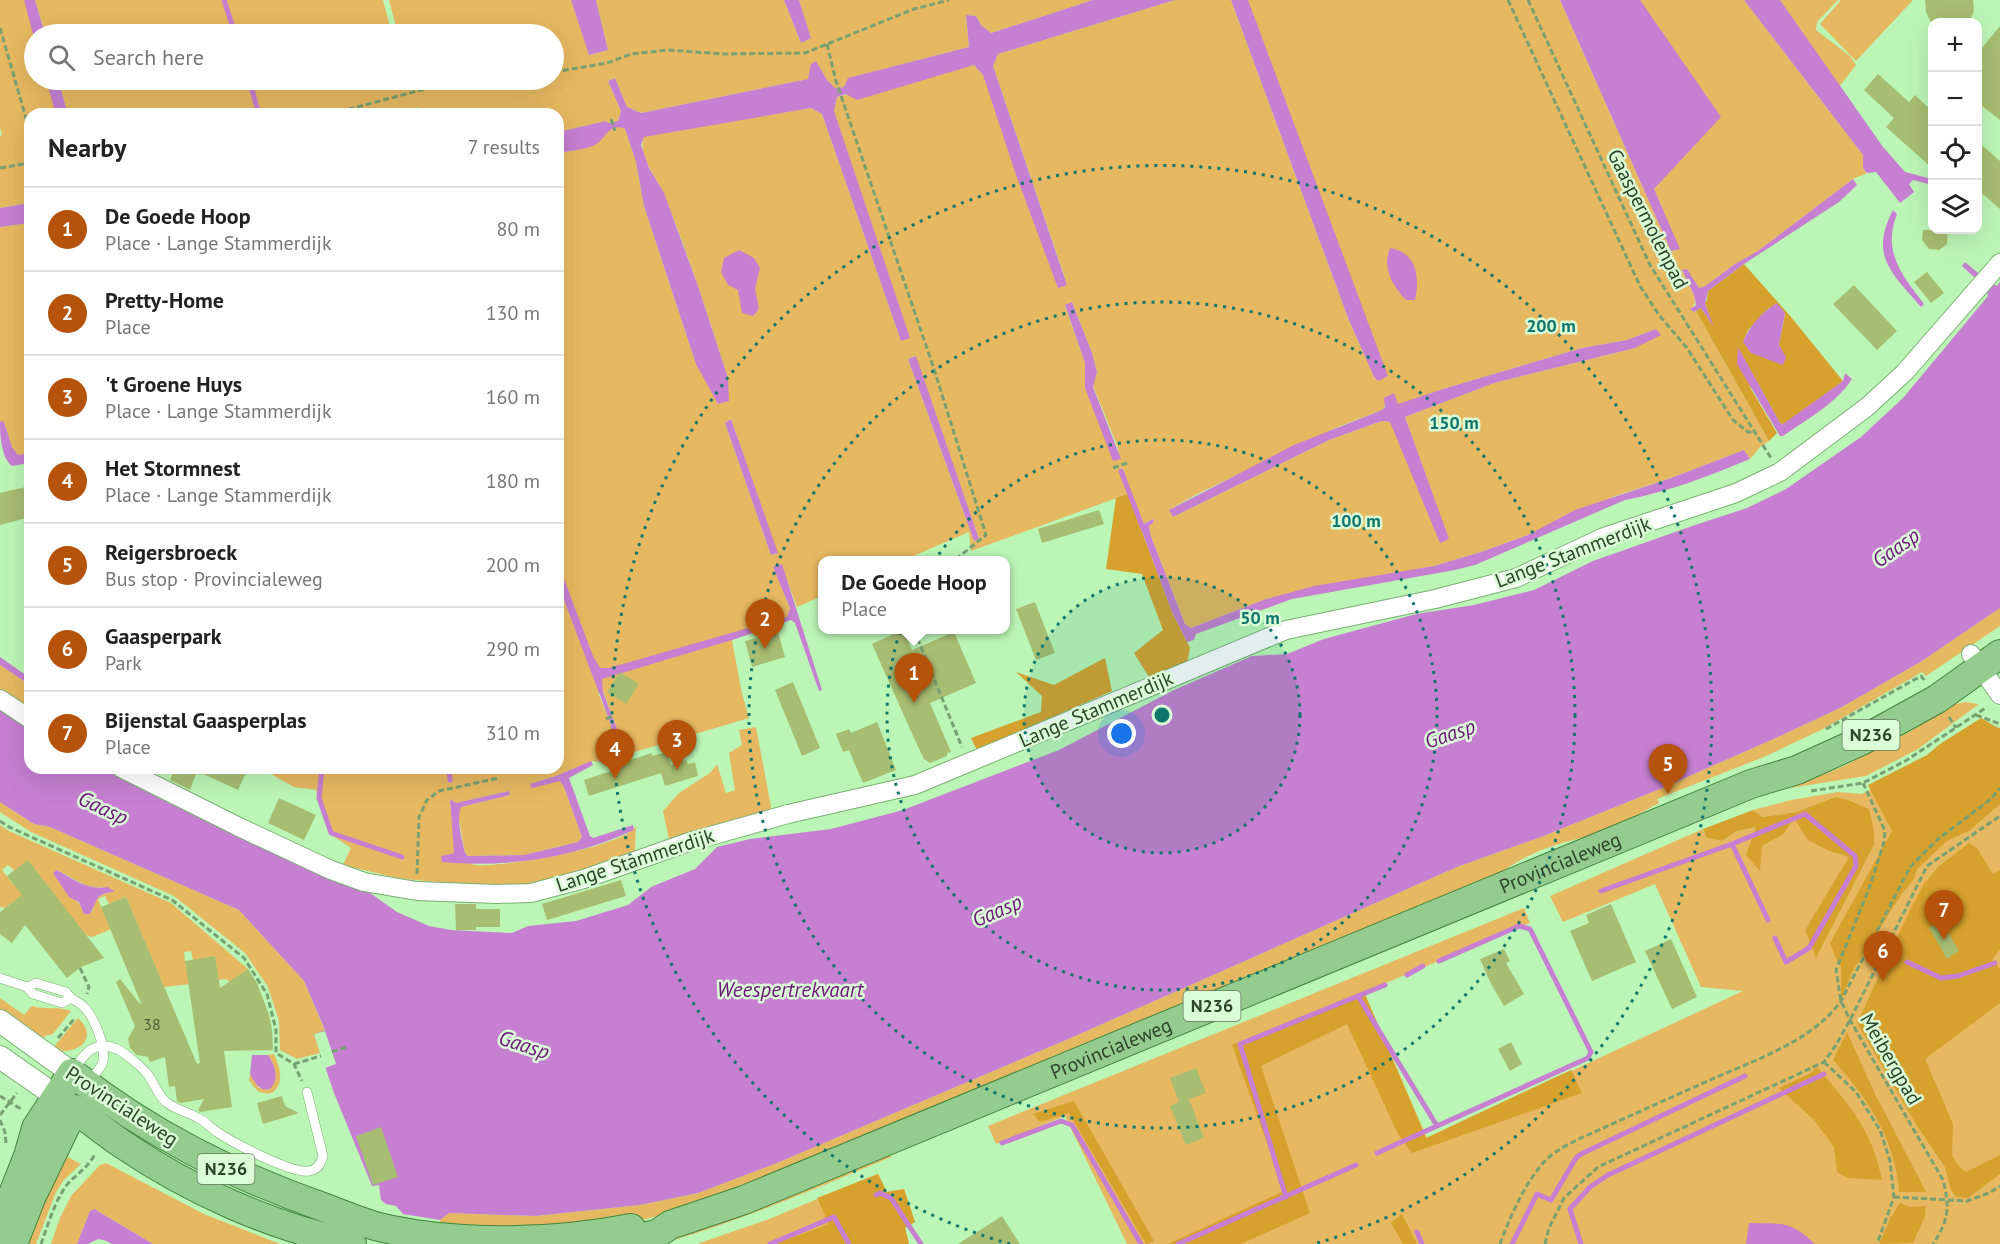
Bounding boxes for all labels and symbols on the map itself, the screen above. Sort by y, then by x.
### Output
street label: Gaaspermolenpad [1602,145,1694,293]
text: 200 m [1526,314,1576,337]
text: 150 m [1429,411,1479,434]
text: 100 m [1331,509,1381,532]
street label: Lange Stammerdijk [1491,510,1655,594]
water label: Gaasp [1867,522,1925,573]
pin: 2 [746,600,784,649]
text: 50 m [1240,606,1280,629]
pin: 1 [894,654,934,703]
street label: Lange Stammerdijk [1015,665,1177,753]
centre of rings [1152,705,1172,725]
water label: Gaasp [1421,712,1479,755]
your location [1107,719,1136,748]
pin: 3 [658,720,696,770]
road number: N236 [1842,720,1900,750]
pin: 4 [596,730,634,779]
pin: 5 [1648,744,1688,794]
water label: Gaasp [74,784,133,831]
street label: Lange Stammerdijk [553,822,718,898]
street label: Provincialeweg [1496,826,1625,900]
water label: Gaasp [968,888,1026,933]
pin: 7 [1924,890,1964,940]
pin: 6 [1864,932,1902,981]
water label: Weespertrekvaart [717,976,865,1003]
road number: N236 [1184,991,1240,1021]
street label: Meibergpad [1854,1009,1928,1109]
street label: Provincialeweg [1046,1012,1176,1085]
house number: 38 [143,1014,161,1034]
water label: Gaasp [495,1024,553,1065]
street label: Provincialeweg [61,1060,183,1152]
road number: N236 [198,1154,254,1184]

